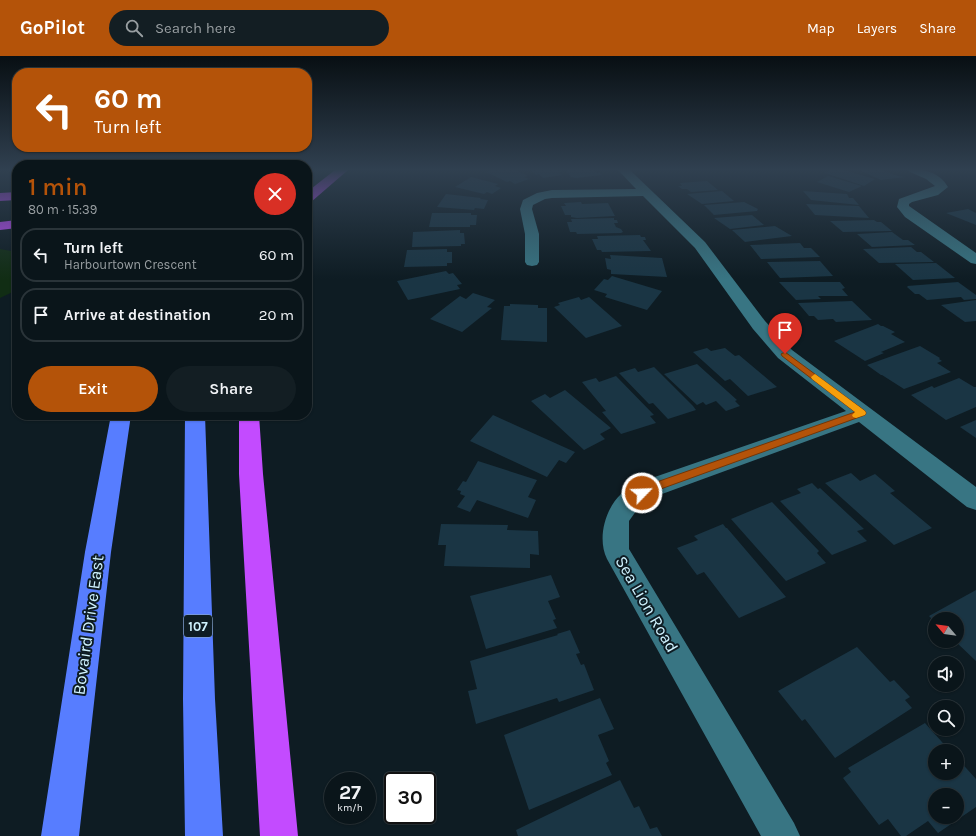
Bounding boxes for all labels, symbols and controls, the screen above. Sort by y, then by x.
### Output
search box [109,10,389,46]
text: GoPilot [20,17,85,39]
icon: search [123,17,145,39]
text: Search here [155,19,236,37]
text: Map [807,20,835,37]
text: Layers [857,20,897,37]
text: Share [919,20,956,37]
text: 60 m [94,82,162,115]
icon: left [28,84,80,136]
text: Turn left [94,116,162,138]
text: 1 min [28,173,88,201]
button: close [254,173,296,215]
text: 80 m · 15:39 [28,202,97,217]
text: Turn left [64,239,123,257]
icon: left [30,244,52,266]
text: 60 m [259,246,294,264]
text: Harbourtown Crescent [64,257,197,272]
icon: arrive [30,304,52,326]
text: Arrive at destination [64,306,211,324]
text: 20 m [259,306,294,324]
pin [768,313,802,354]
icon: arrive [774,319,796,341]
button: Exit [28,366,158,412]
button: Share [166,366,296,412]
position arrow [621,472,663,514]
street label: Sea Lion Road [611,552,683,656]
street label: Bovaird Drive East [68,554,108,696]
north arrow [928,612,964,648]
map controls [928,612,964,824]
road number: 107 [184,615,212,637]
button: sound [928,656,964,692]
button: search [928,700,964,736]
button: + [928,744,964,780]
speed limit sign: 30 [384,772,436,824]
text: 27 [339,781,361,804]
button: − [928,788,964,824]
text: km/h [337,802,363,814]

